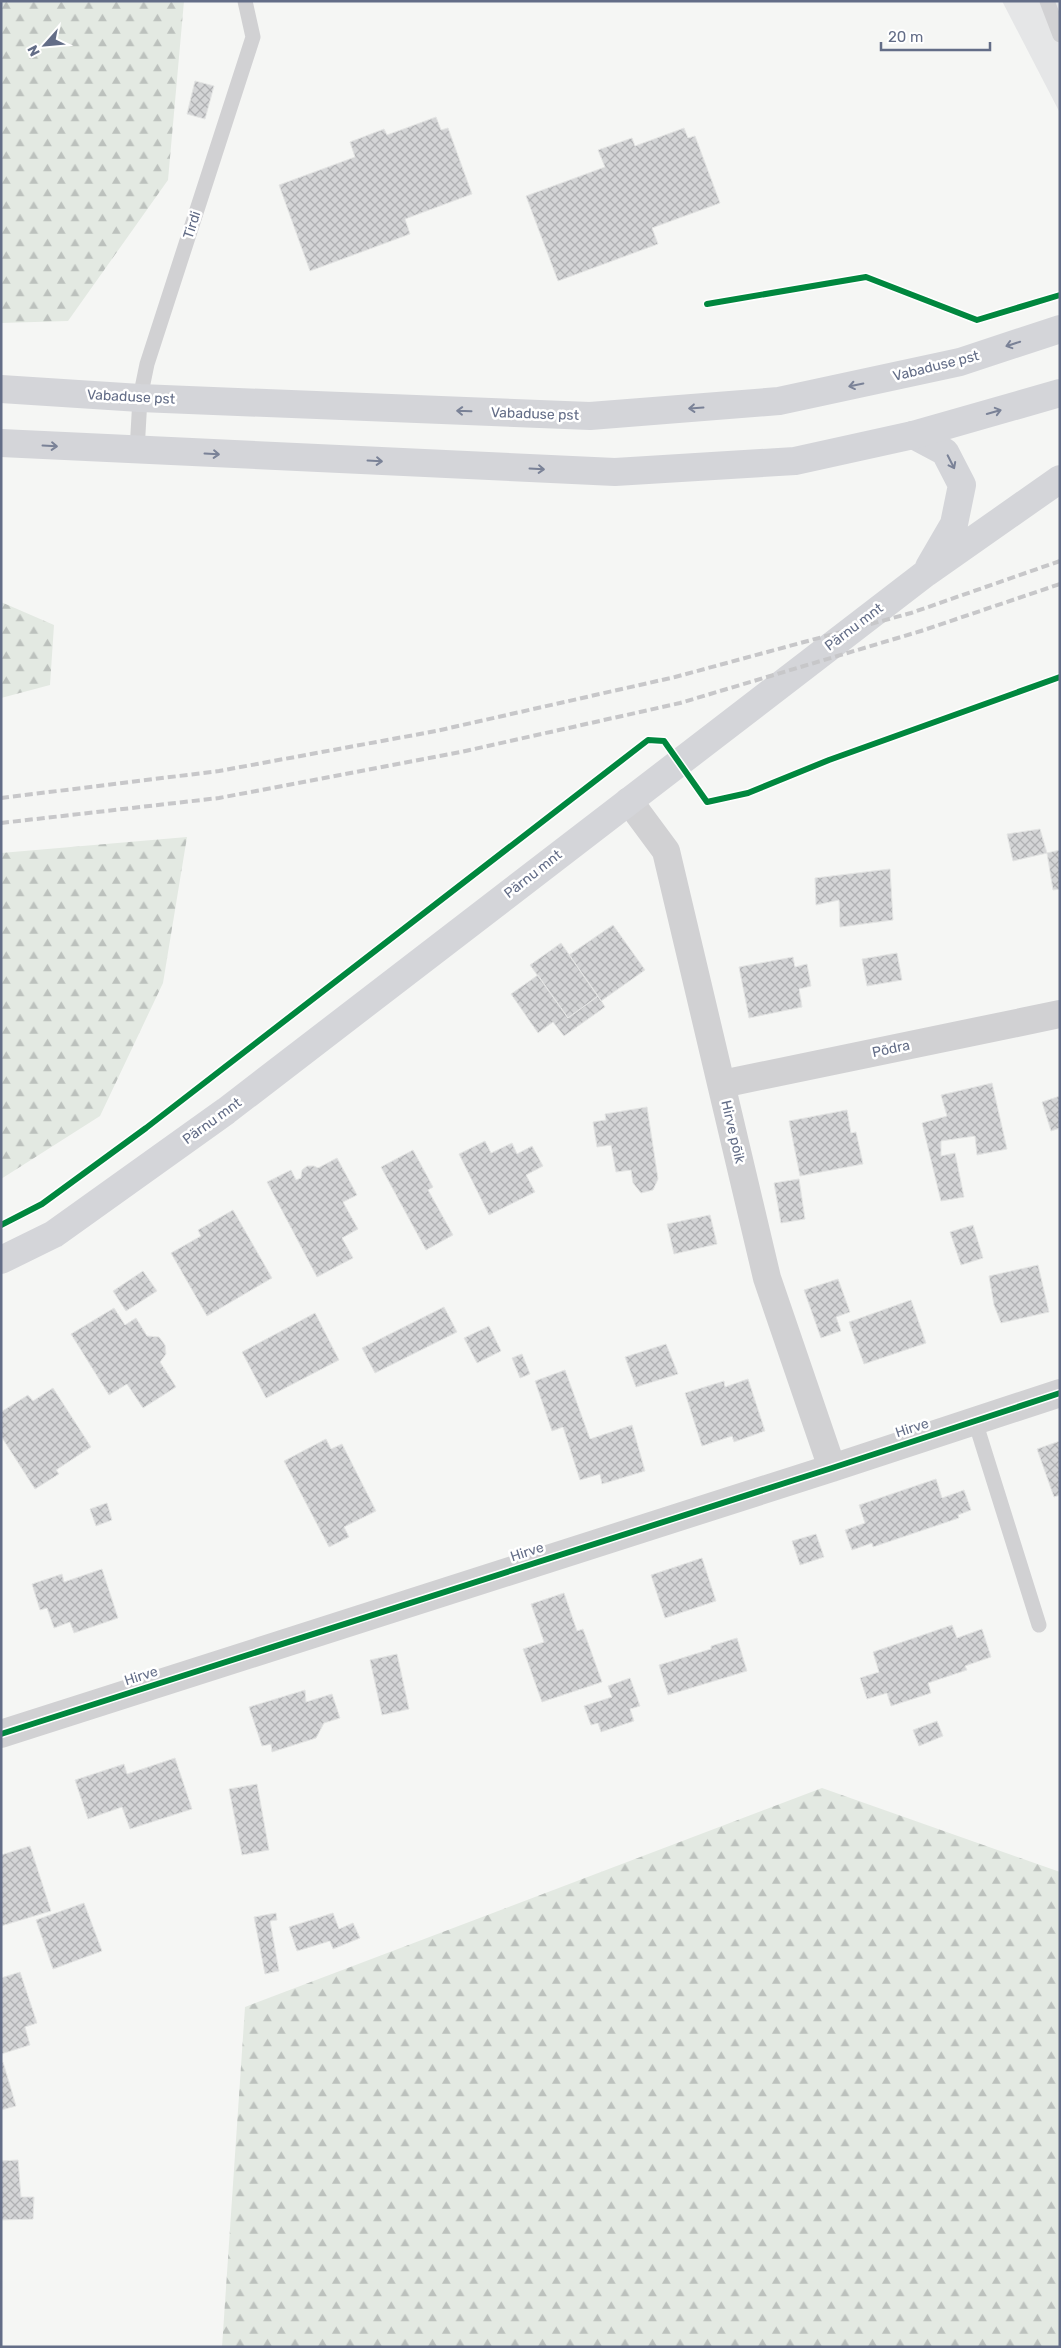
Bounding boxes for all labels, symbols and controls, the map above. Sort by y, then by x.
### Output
north arrow [20,20,70,70]
scale bar [881,20,990,52]
text: 20 m [888,28,923,46]
text: N [24,42,44,59]
street label: Tirdi [180,209,204,241]
one-way arrow [1006,340,1022,350]
street label: Vabaduse pst [891,347,981,385]
one-way arrow [849,380,865,390]
street label: Vabaduse pst [86,386,176,408]
one-way arrow [688,403,704,412]
street label: Vabaduse pst [491,404,580,424]
one-way arrow [456,406,472,416]
one-way arrow [985,406,1001,416]
one-way arrow [42,441,58,451]
one-way arrow [204,449,220,459]
one-way arrow [946,455,956,470]
one-way arrow [366,457,382,466]
one-way arrow [529,464,545,473]
street label: Pärnu mnt [822,599,887,654]
street label: Pärnu mnt [501,846,566,902]
street label: Põdra [871,1037,911,1061]
street label: Pärnu mnt [179,1094,245,1148]
street label: Hirve põik [717,1099,749,1166]
street label: Hirve [893,1415,931,1441]
street label: Hirve [508,1539,546,1565]
street label: Hirve [122,1663,160,1689]

